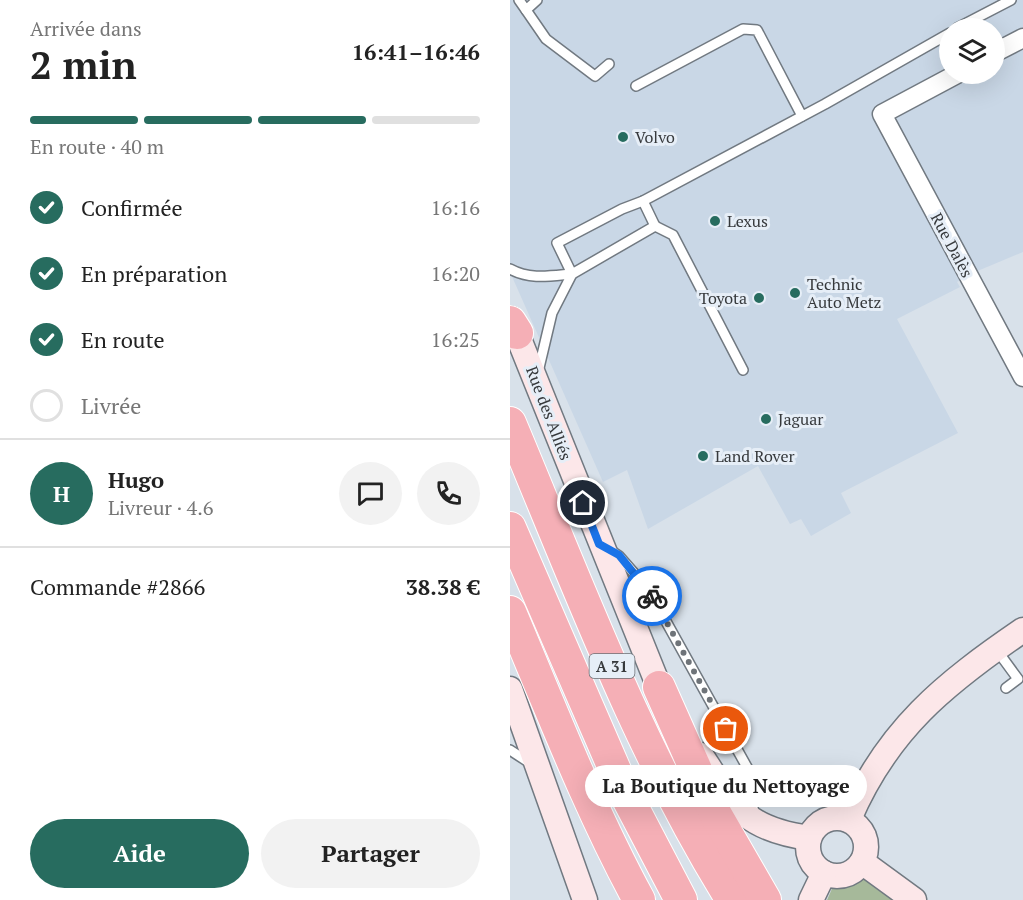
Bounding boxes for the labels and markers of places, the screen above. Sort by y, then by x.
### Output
place label: Volvo [635,126,675,148]
marker: Volvo [616,130,630,144]
place label: Lexus [727,210,768,232]
marker: Lexus [708,214,722,228]
place label: Technic Auto Metz [807,273,881,313]
marker: Technic Auto Metz [788,286,802,300]
place label: Toyota [699,287,747,309]
marker: Toyota [752,291,766,305]
place label: Jaguar [778,408,824,430]
marker: Jaguar [759,412,773,426]
place label: Land Rover [715,445,795,467]
marker: Land Rover [696,449,710,463]
pin [557,477,608,528]
pin [700,703,751,754]
callout: La Boutique du Nettoyage [585,765,867,807]

